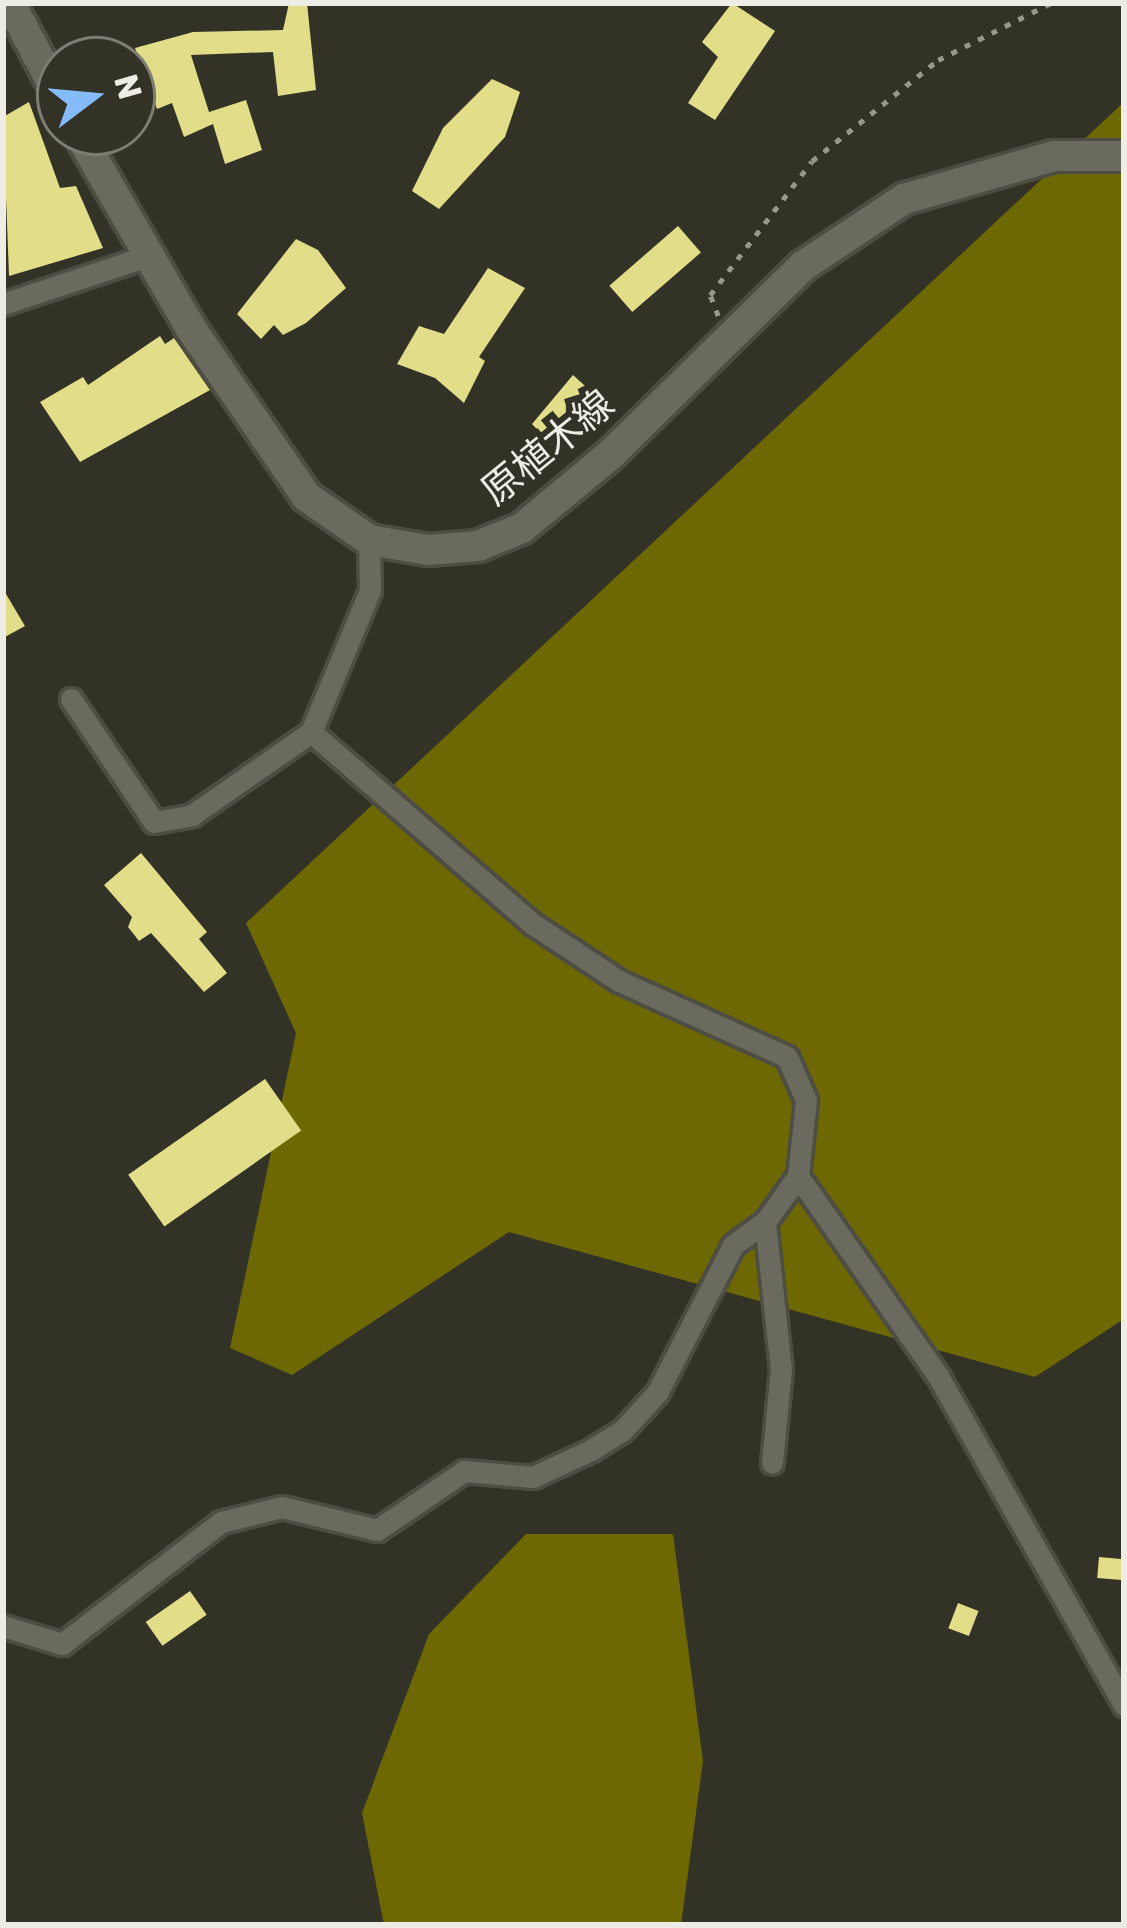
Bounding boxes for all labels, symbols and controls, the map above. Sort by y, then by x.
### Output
north arrow [36,36,156,156]
text: N [106,70,150,104]
street label: 原植木線 [473,381,623,515]

